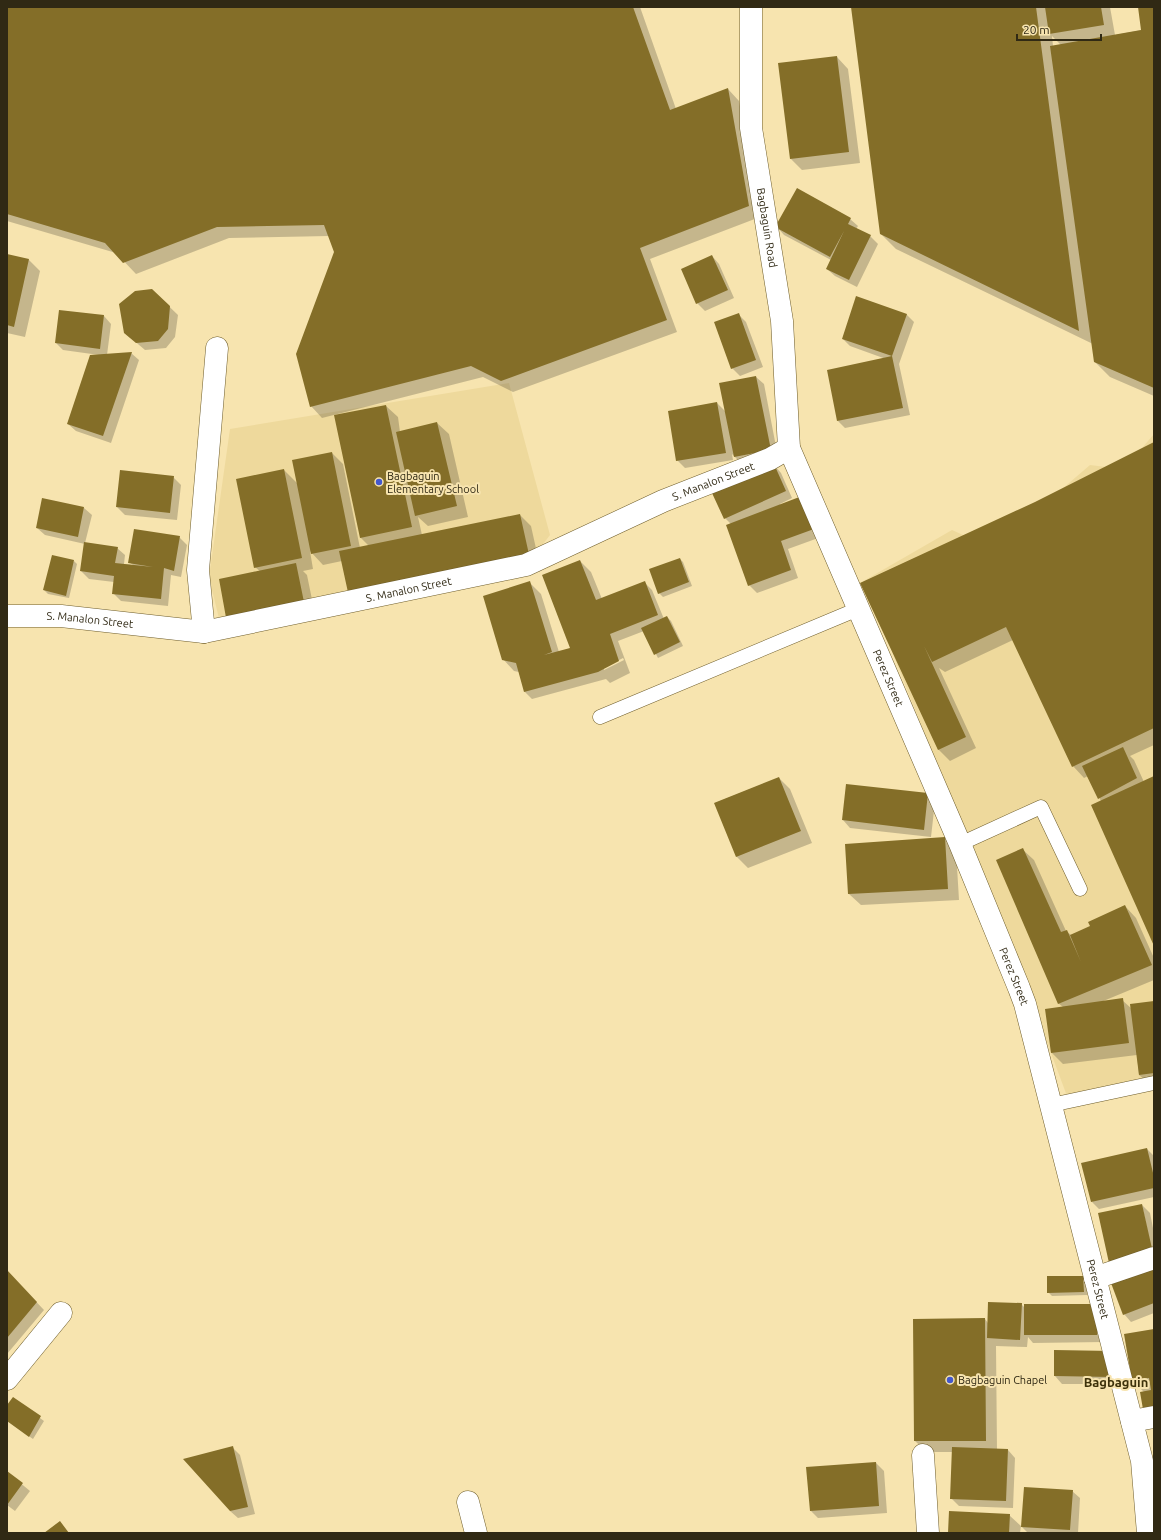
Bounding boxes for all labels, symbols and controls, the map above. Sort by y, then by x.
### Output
scale bar [1017,16,1101,42]
text: 20 m [1023,23,1050,36]
street label: Bagbaguin Road [755,187,779,268]
street label: S. Manalon Street [670,460,757,503]
place label: Bagbaguin Elementary School [387,470,479,495]
marker: Bagbaguin Elementary School [374,477,384,487]
street label: S. Manalon Street [365,575,453,604]
street label: S. Manalon Street [46,610,135,630]
street label: Perez Street [871,647,906,709]
street label: Perez Street [997,946,1031,1007]
street label: Perez Street [1085,1258,1112,1321]
place label: Bagbaguin Chapel [958,1374,1047,1386]
marker: Bagbaguin Chapel [945,1375,955,1385]
district label: Bagbaguin [1084,1375,1148,1389]

